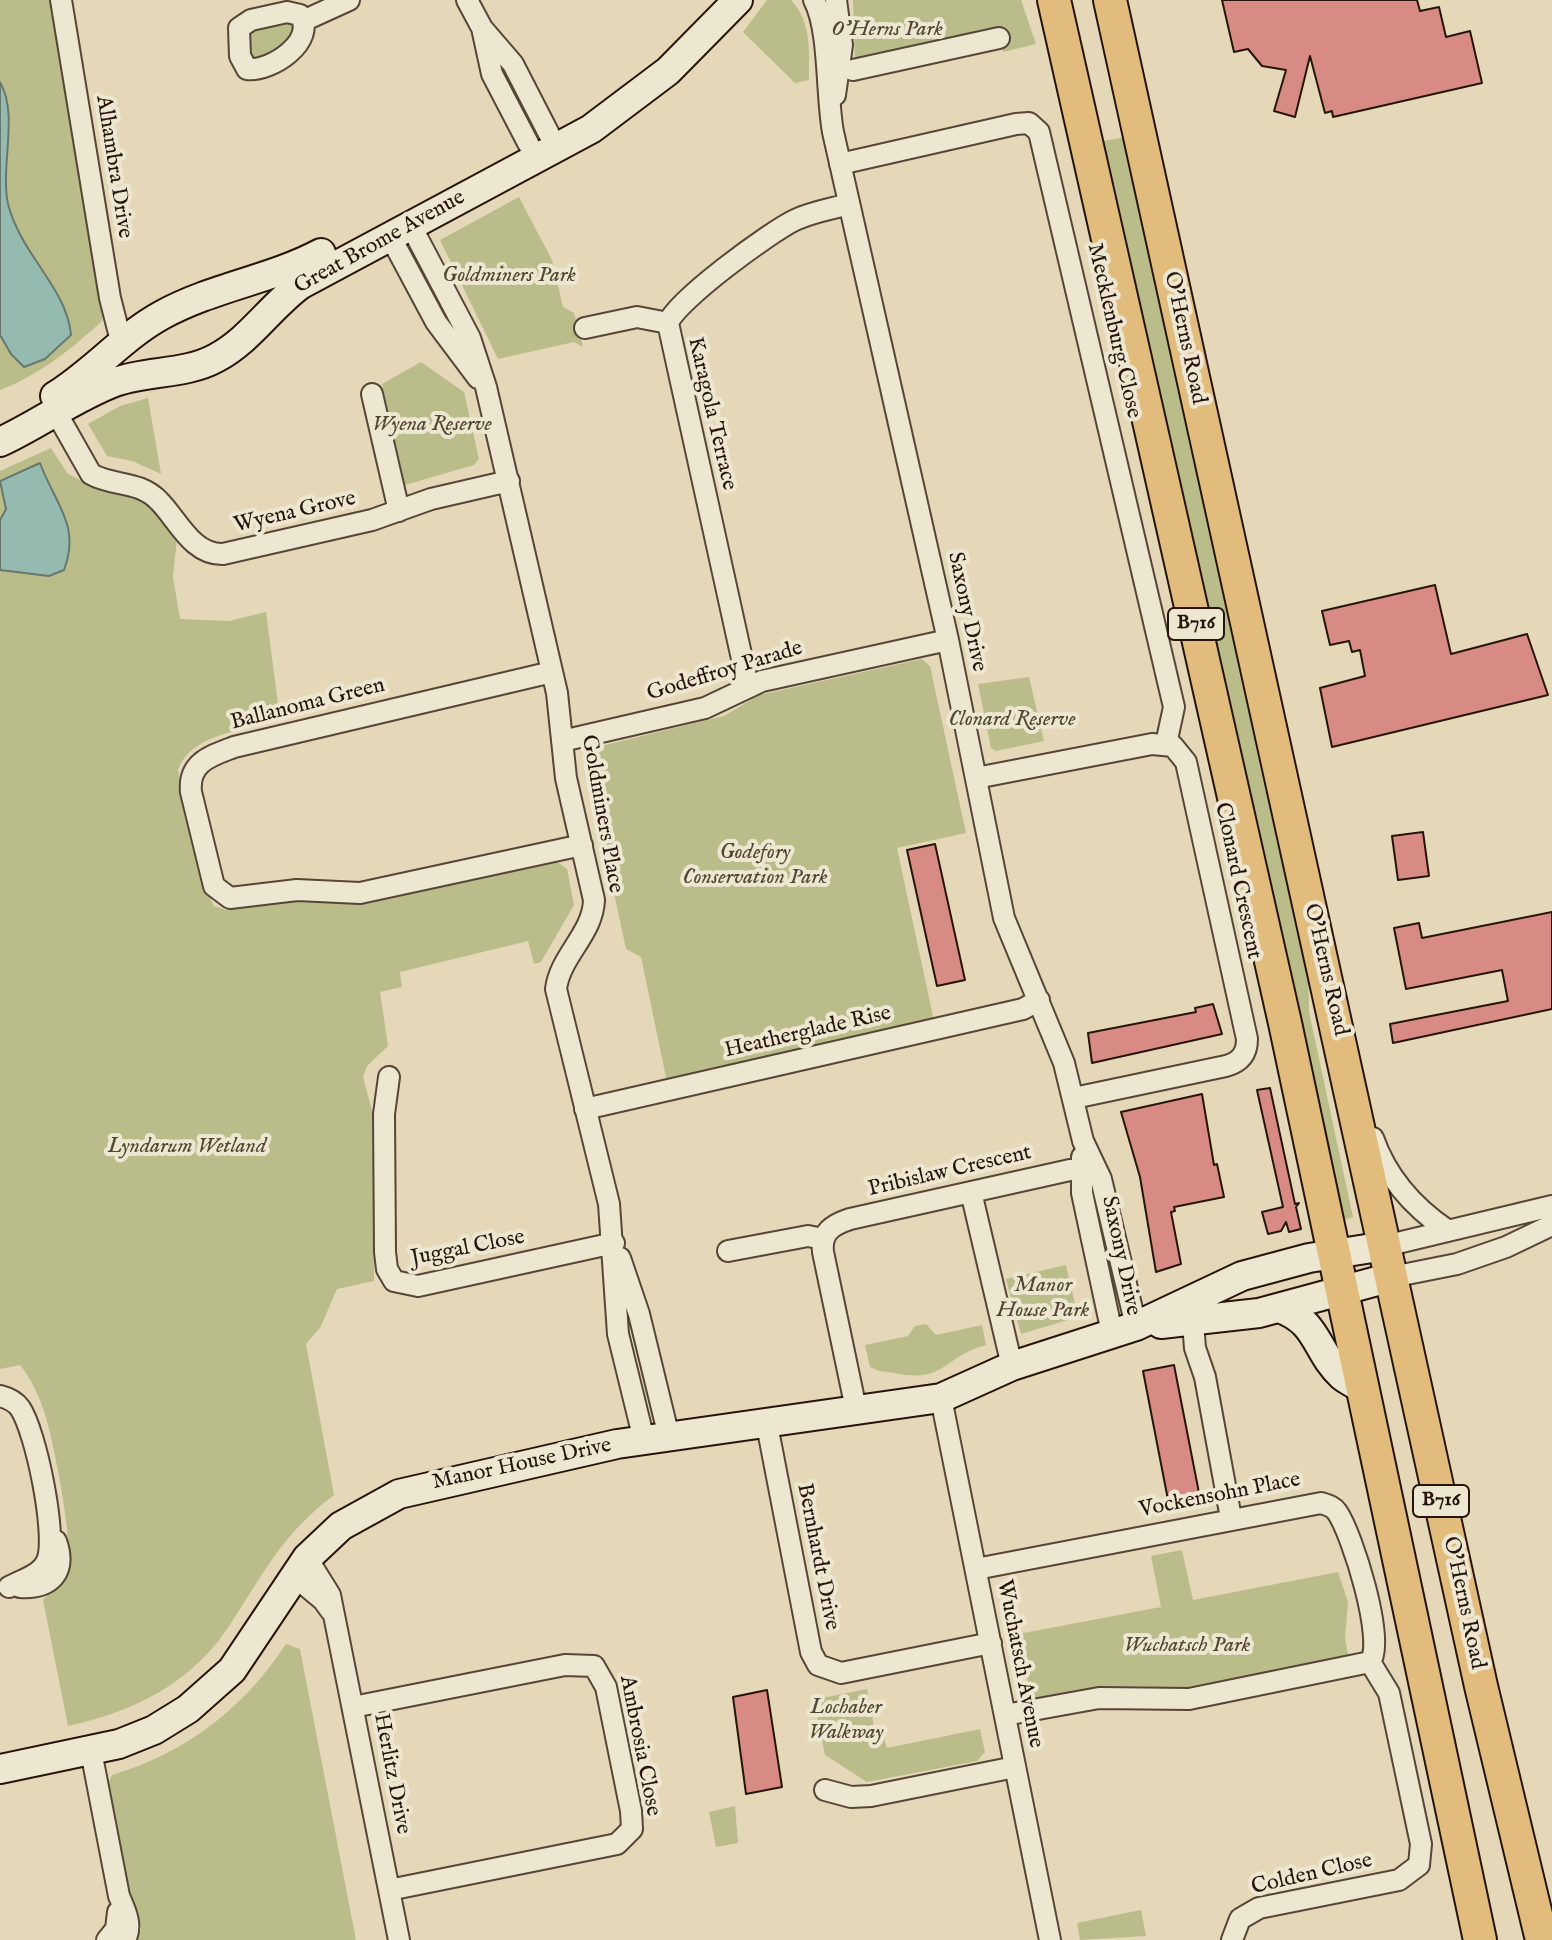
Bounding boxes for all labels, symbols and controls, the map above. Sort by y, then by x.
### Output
park label: O'Herns Park [831,17,943,43]
street label: Alhambra Drive [89,94,137,240]
street label: Great Brome Avenue [290,185,470,301]
street label: Mecklenburg Close [1080,241,1146,421]
park label: Goldminers Park [442,263,576,289]
street label: O'Herns Road [1157,269,1211,407]
street label: Karagola Terrace [681,335,741,493]
park label: Wyena Reserve [372,412,492,438]
street label: Wyena Grove [231,486,359,540]
street label: Saxony Drive [940,550,992,674]
road number: B716 [1168,608,1224,640]
street label: Godeffroy Parade [644,636,806,708]
street label: Ballanoma Green [228,673,388,737]
park label: Clonard Reserve [949,707,1075,733]
street label: Goldminers Place [574,733,628,895]
street label: Clonard Crescent [1208,800,1266,962]
park label: Godefory Conservation Park [683,840,827,892]
street label: O'Herns Road [1297,901,1353,1039]
street label: Heatherglade Rise [722,1001,894,1065]
park label: Lyndarum Wetland [108,1134,266,1160]
street label: Pribislaw Crescent [866,1140,1034,1204]
street label: Saxony Drive [1094,1194,1146,1318]
street label: Juggal Close [409,1225,527,1273]
park label: Manor House Park [997,1273,1089,1324]
street label: Manor House Drive [430,1433,614,1497]
street label: Vockensohn Place [1137,1467,1303,1525]
street label: Bernhardt Drive [790,1481,844,1633]
road number: B716 [1413,1485,1469,1517]
street label: O'Herns Road [1436,1534,1490,1672]
street label: Wuchatsch Avenue [990,1578,1048,1750]
park label: Wuchatsch Park [1124,1633,1250,1659]
street label: Ambrosia Close [612,1673,666,1819]
park label: Lochaber Walkway [809,1695,883,1746]
street label: Herlitz Drive [366,1711,416,1837]
street label: Colden Close [1249,1848,1375,1902]

